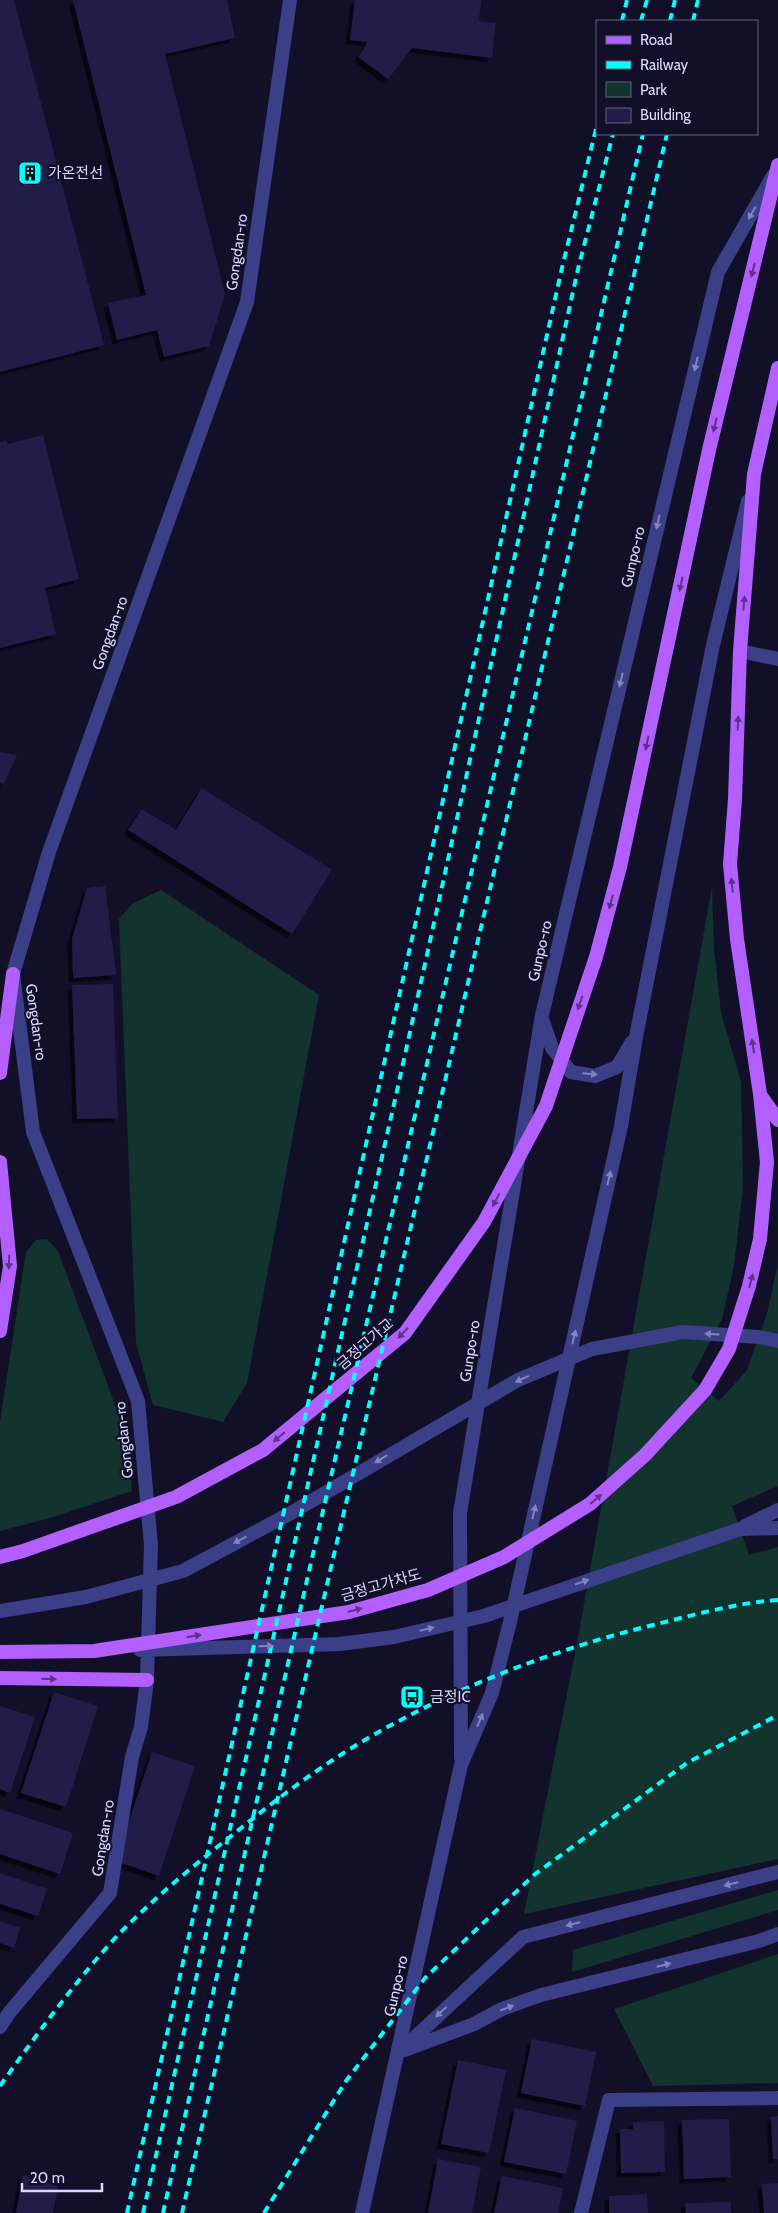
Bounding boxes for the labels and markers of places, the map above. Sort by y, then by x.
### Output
building icon: 가온전선 [17,160,43,186]
place label: 가온전선 [48,164,103,182]
bus stop icon: 금정IC [399,1684,425,1710]
place label: 금정IC [430,1688,471,1706]

